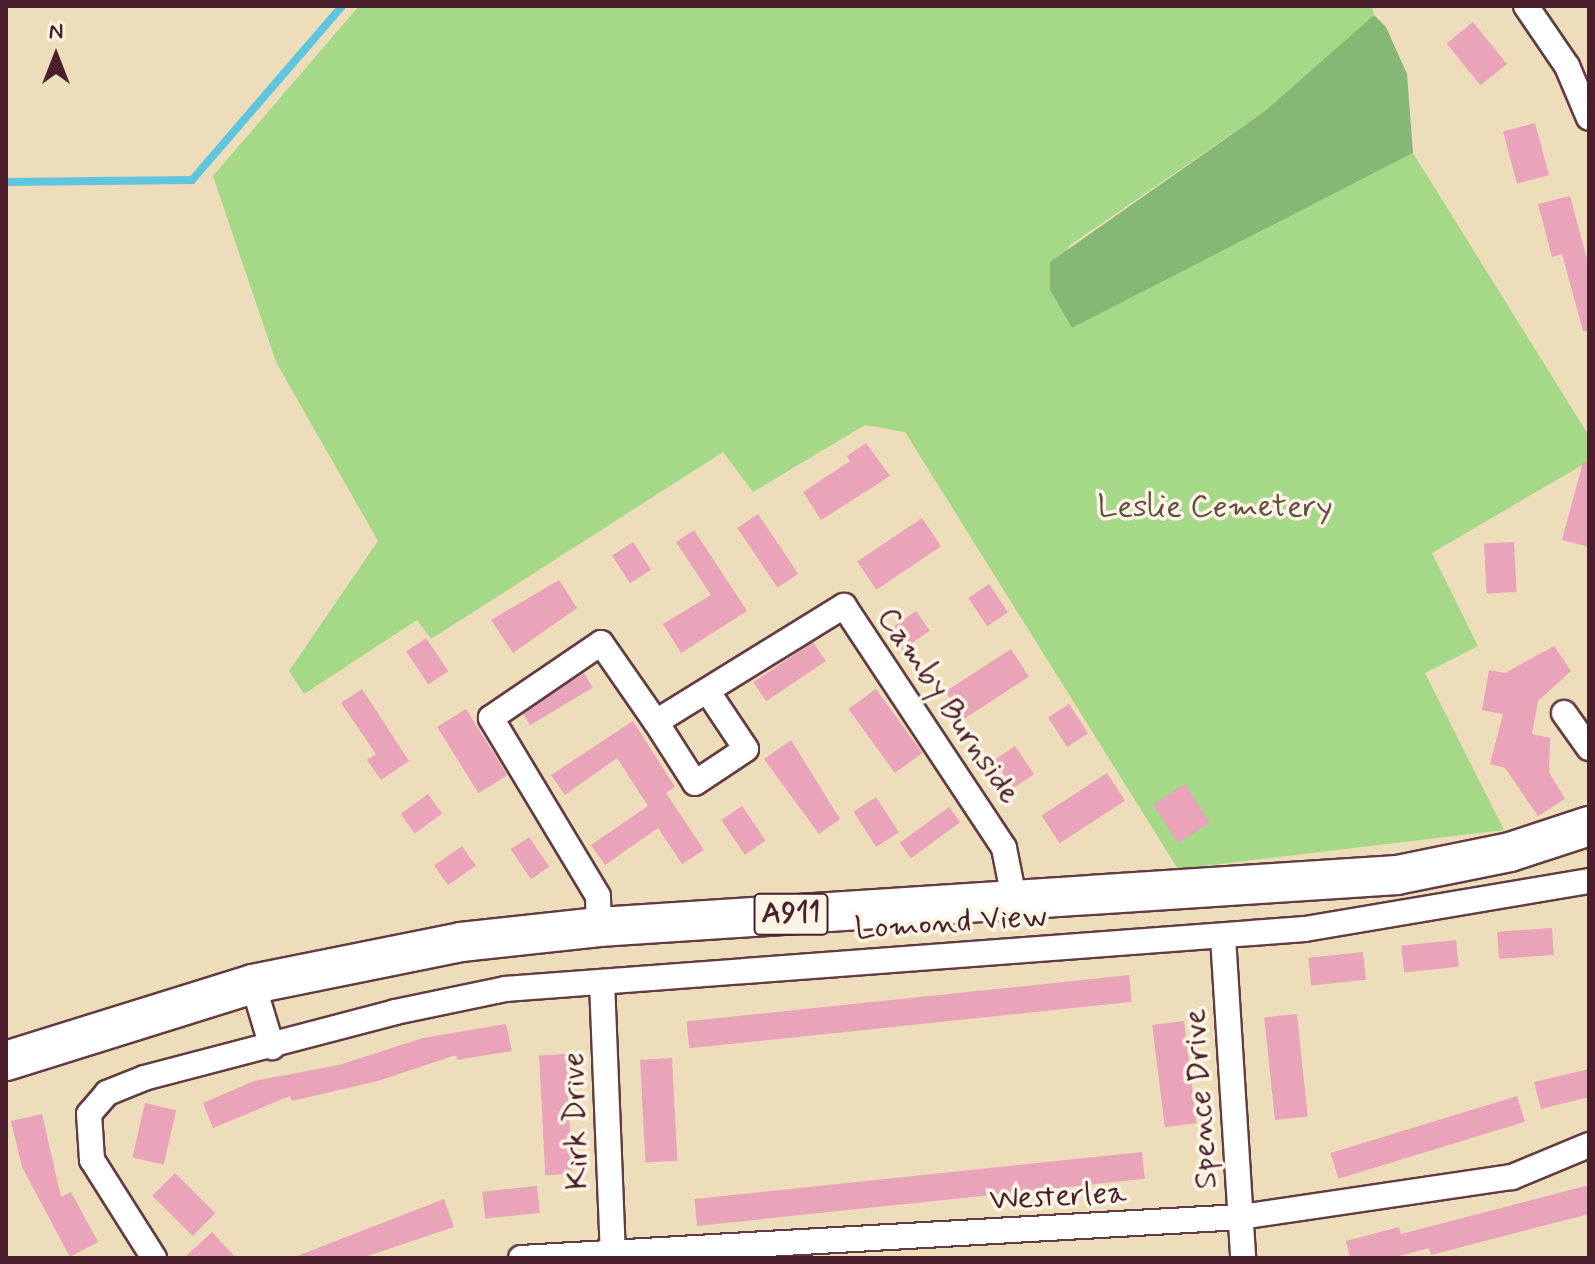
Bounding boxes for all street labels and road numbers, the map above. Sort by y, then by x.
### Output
street label: Camby Burnside [866,597,1030,815]
road number: A911 [753,888,829,940]
street label: Lomond View [856,897,1046,949]
street label: Spence Drive [1176,1009,1226,1189]
street label: Kirk Drive [554,1051,598,1191]
street label: Westerlea [988,1174,1128,1220]

